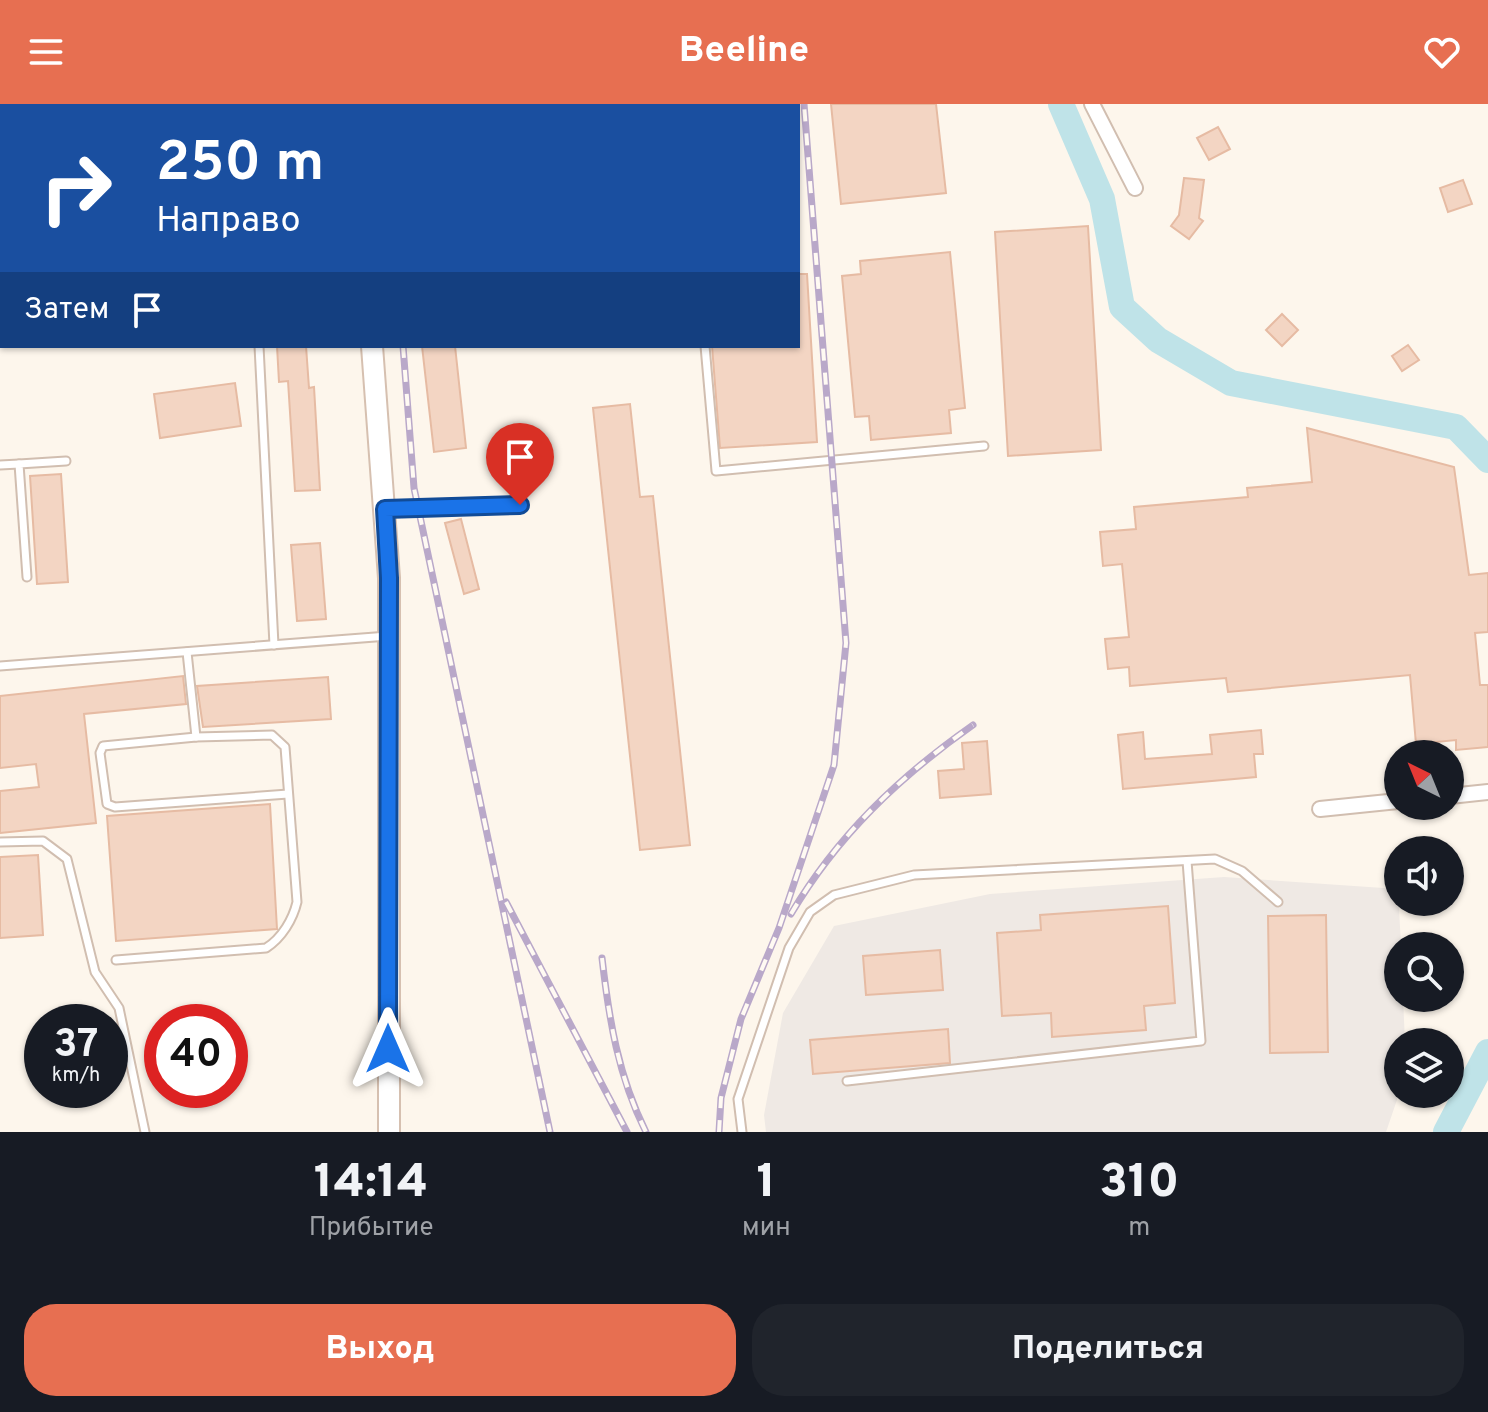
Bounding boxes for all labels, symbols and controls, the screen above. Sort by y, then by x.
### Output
text: Beeline [679,29,809,75]
icon: menu [24,30,68,74]
icon: heart [1420,30,1464,74]
text: 250 m [156,130,324,200]
icon: right [24,136,128,240]
text: Направо [156,199,301,245]
icon: arrive [125,288,169,332]
text: Затем [24,292,109,329]
pin [486,423,554,505]
icon: arrive [498,435,542,479]
north arrow [1384,740,1464,820]
map controls [1384,740,1464,1108]
button: sound [1384,836,1464,916]
button: search [1384,932,1464,1012]
speed limit sign: 40 [144,1004,248,1108]
position arrow [346,1007,430,1091]
text: 37 [54,1021,98,1071]
button: layers [1384,1028,1464,1108]
text: km/h [52,1063,100,1089]
text: 14:14 [314,1154,428,1214]
text: 1 [756,1154,776,1214]
text: 310 [1099,1154,1179,1214]
text: Прибытие [309,1212,433,1245]
text: мин [742,1212,791,1245]
text: m [1128,1212,1150,1245]
button: Выход [24,1304,736,1396]
button: Поделиться [752,1304,1464,1396]

